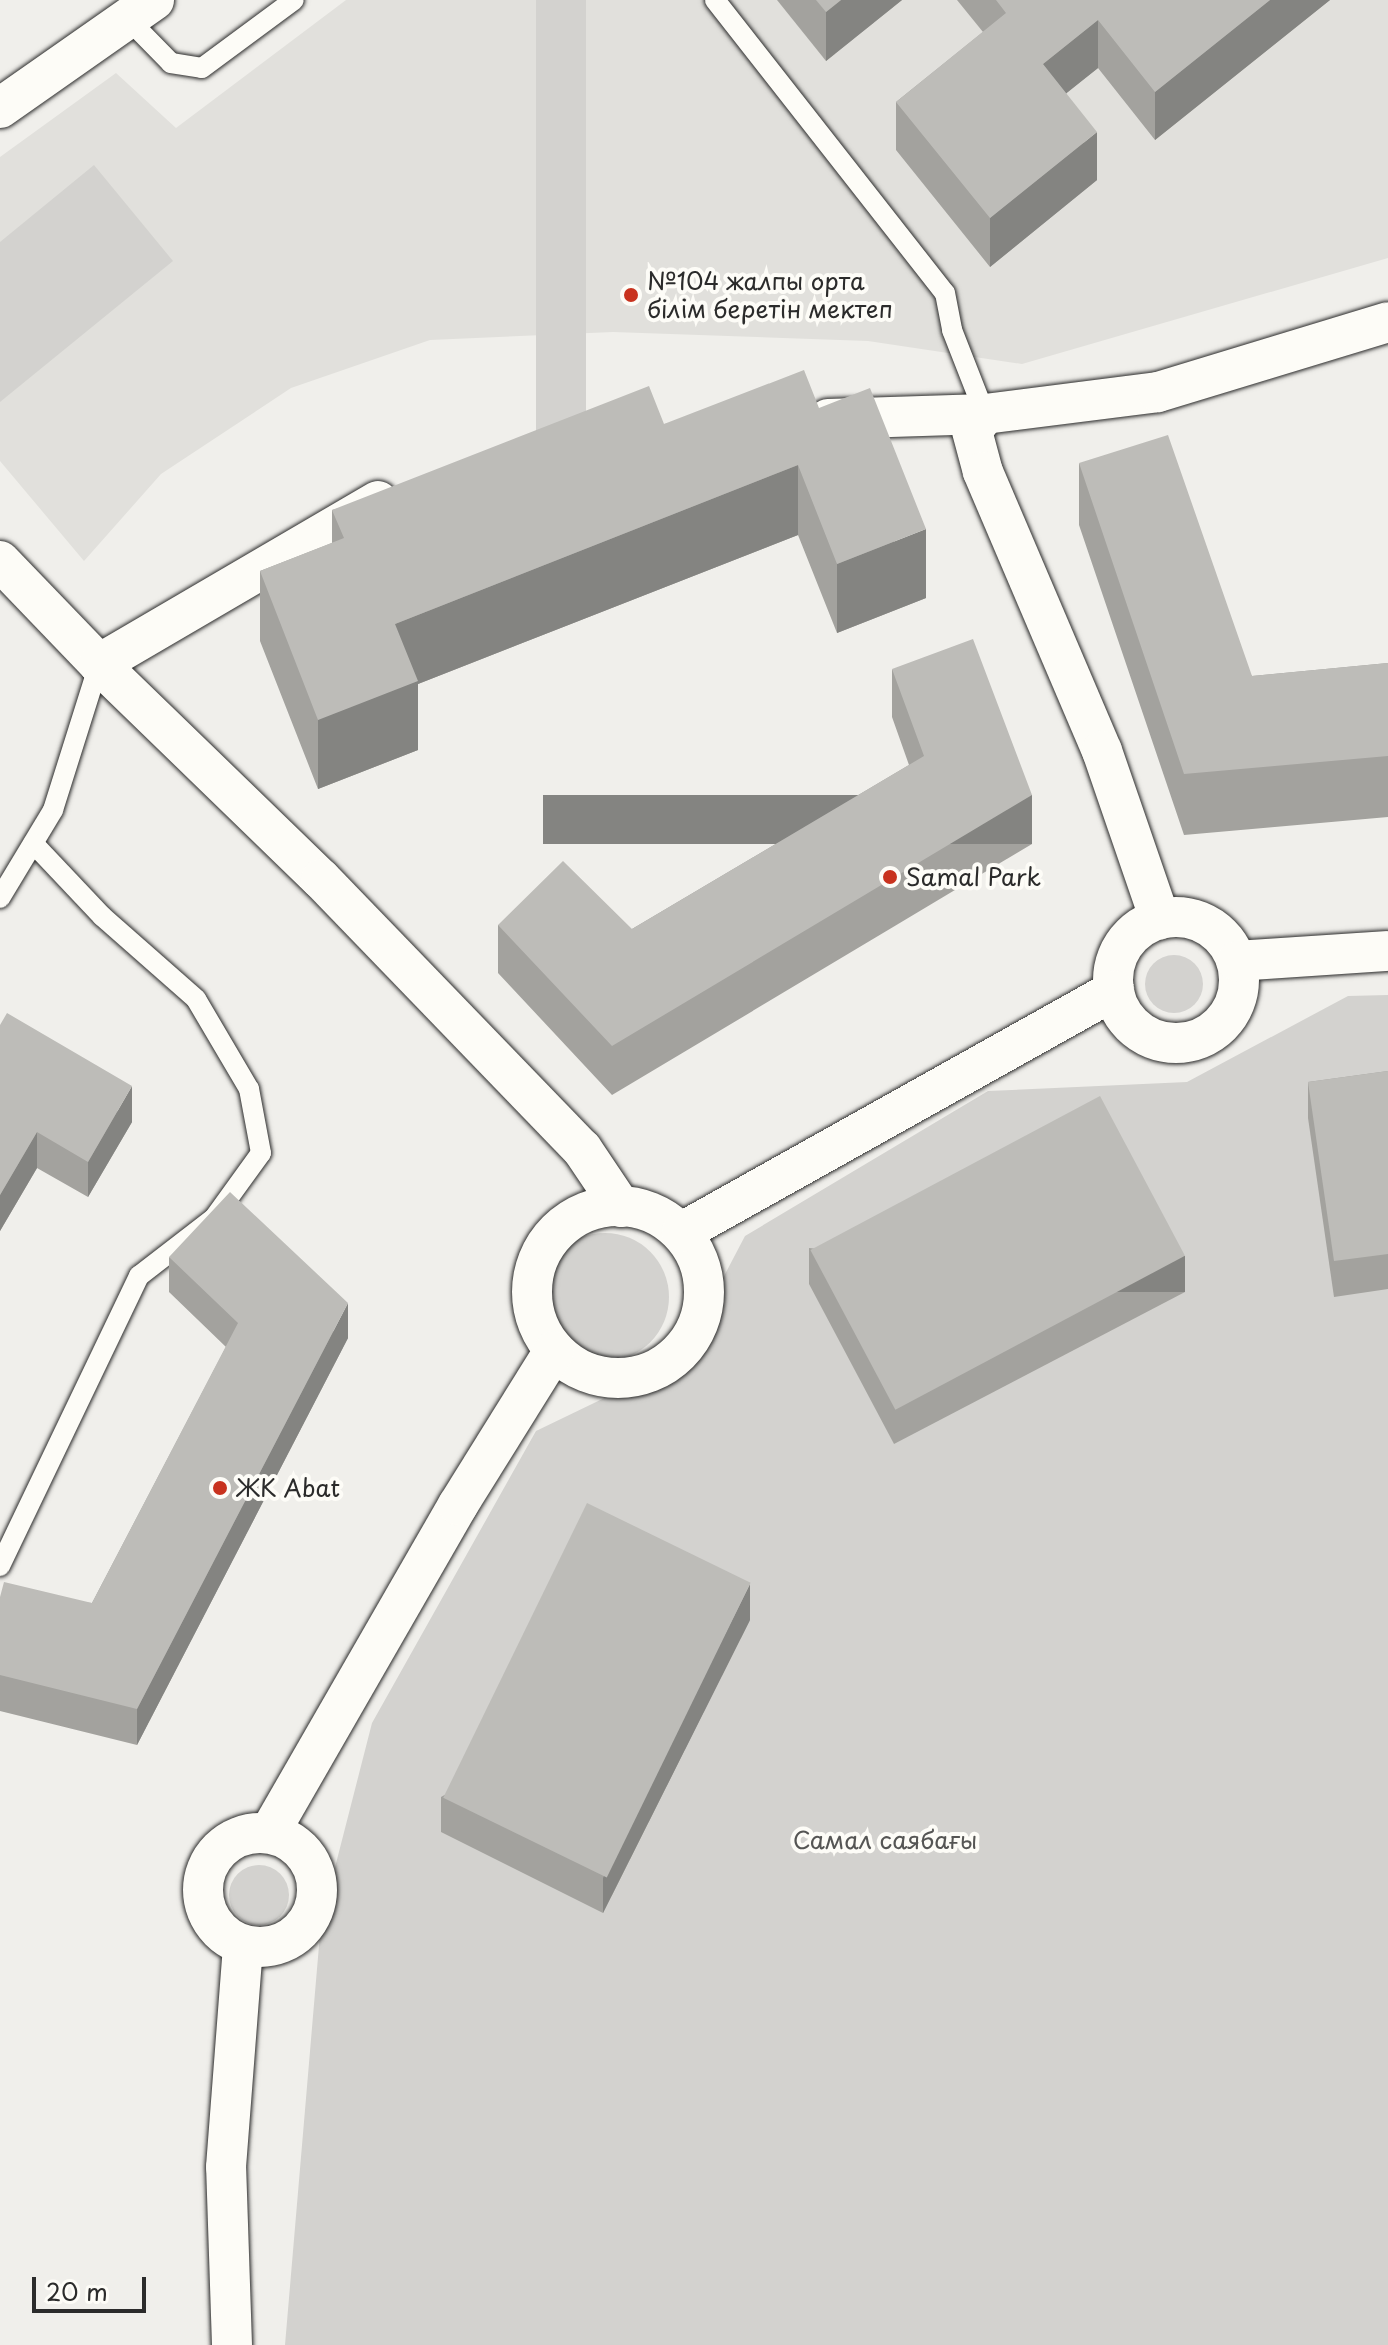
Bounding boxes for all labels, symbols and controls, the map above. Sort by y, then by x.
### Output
place label: №104 жалпы орта білім беретін мектеп [647,267,894,323]
marker: №104 жалпы орта білім беретін мектеп [622,286,640,304]
place label: Samal Park [906,863,1042,891]
marker: Samal Park [881,868,899,886]
place label: ЖК Abat [236,1474,341,1502]
marker: ЖК Abat [211,1479,229,1497]
park label: Самал саябағы [792,1826,978,1854]
scale bar [36,2261,150,2311]
text: 20 m [46,2273,108,2309]

